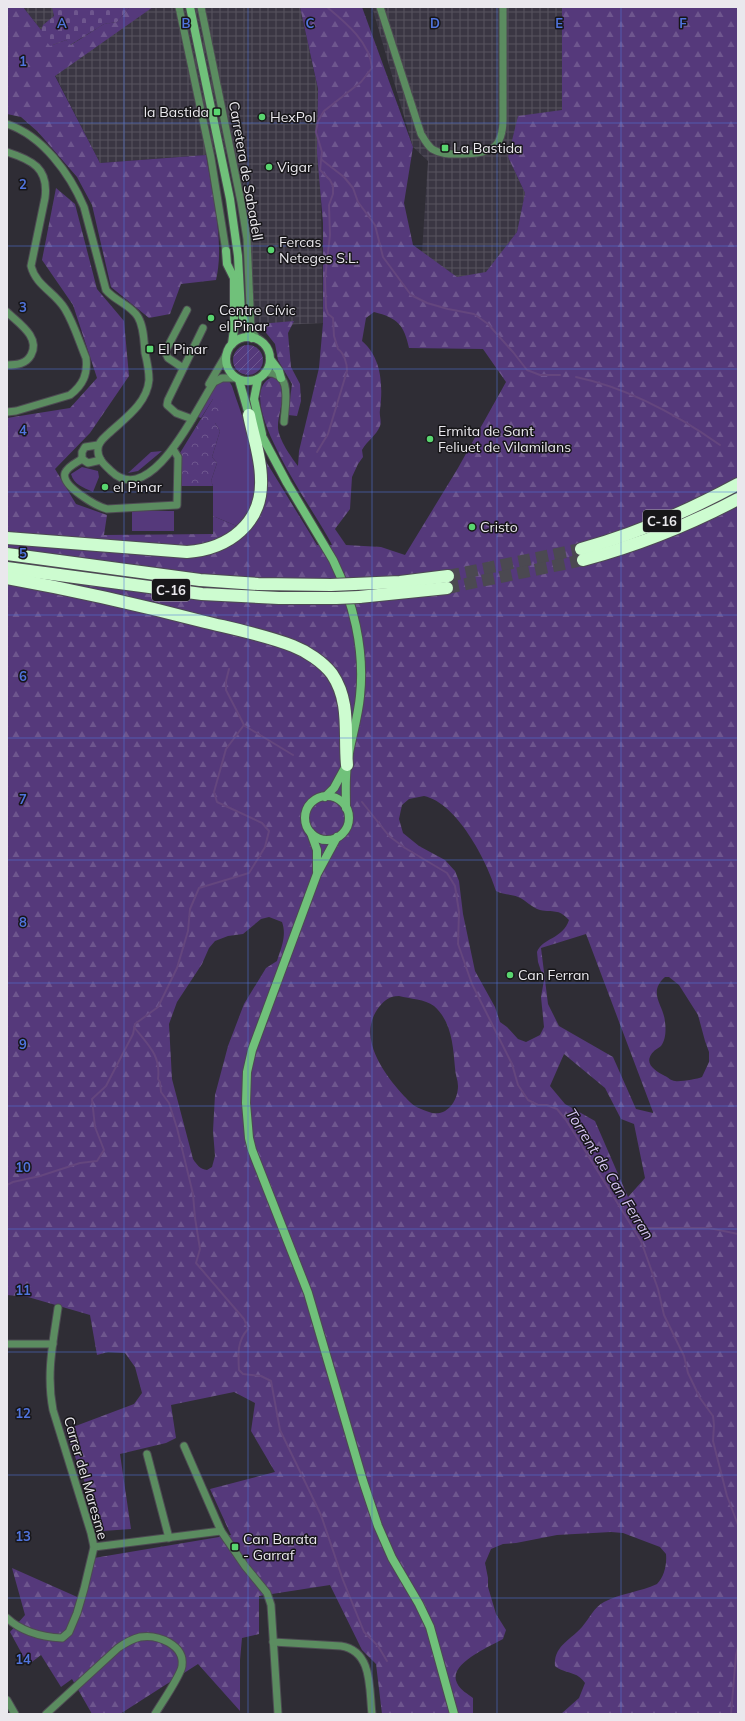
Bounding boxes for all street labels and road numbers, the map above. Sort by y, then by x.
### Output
street label: Carretera de Sabadell [225,100,267,242]
road number: C-16 [643,510,681,532]
road number: C-16 [152,579,190,601]
street label: Carrer del Maresme [60,1414,112,1542]

